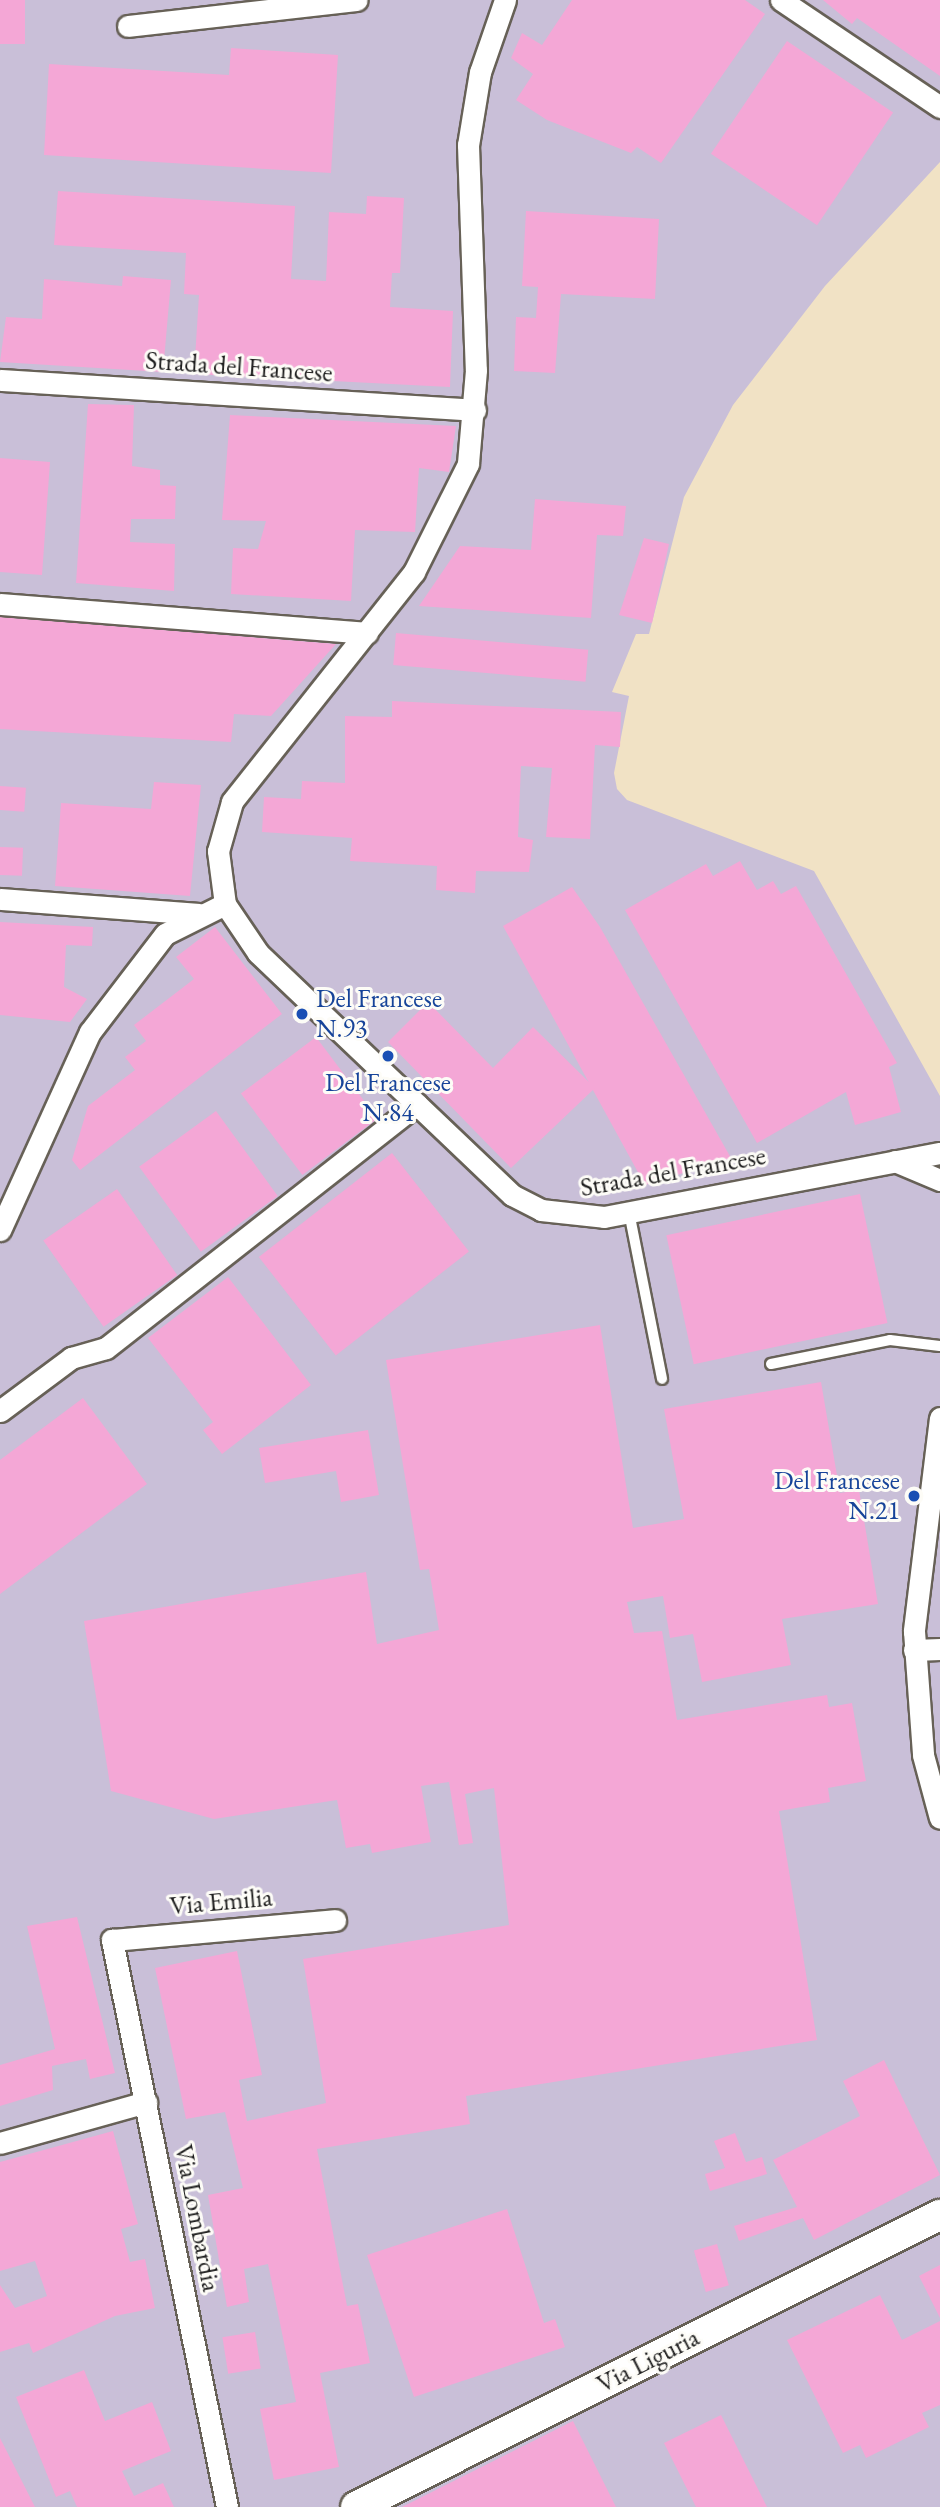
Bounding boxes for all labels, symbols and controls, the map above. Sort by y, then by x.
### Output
street label: Strada del Francese [144,345,334,389]
place label: Del Francese N.93 [316,983,442,1044]
marker: Del Francese N.93 [294,1006,310,1022]
marker: Del Francese N.84 [380,1048,396,1064]
place label: Del Francese N.84 [325,1067,451,1128]
street label: Strada del Francese [578,1140,768,1204]
place label: Del Francese N.21 [774,1465,900,1526]
marker: Del Francese N.21 [906,1488,922,1504]
street label: Via Emilia [168,1882,274,1922]
street label: Via Lombardia [167,2142,227,2294]
street label: Via Liguria [592,2322,704,2400]

